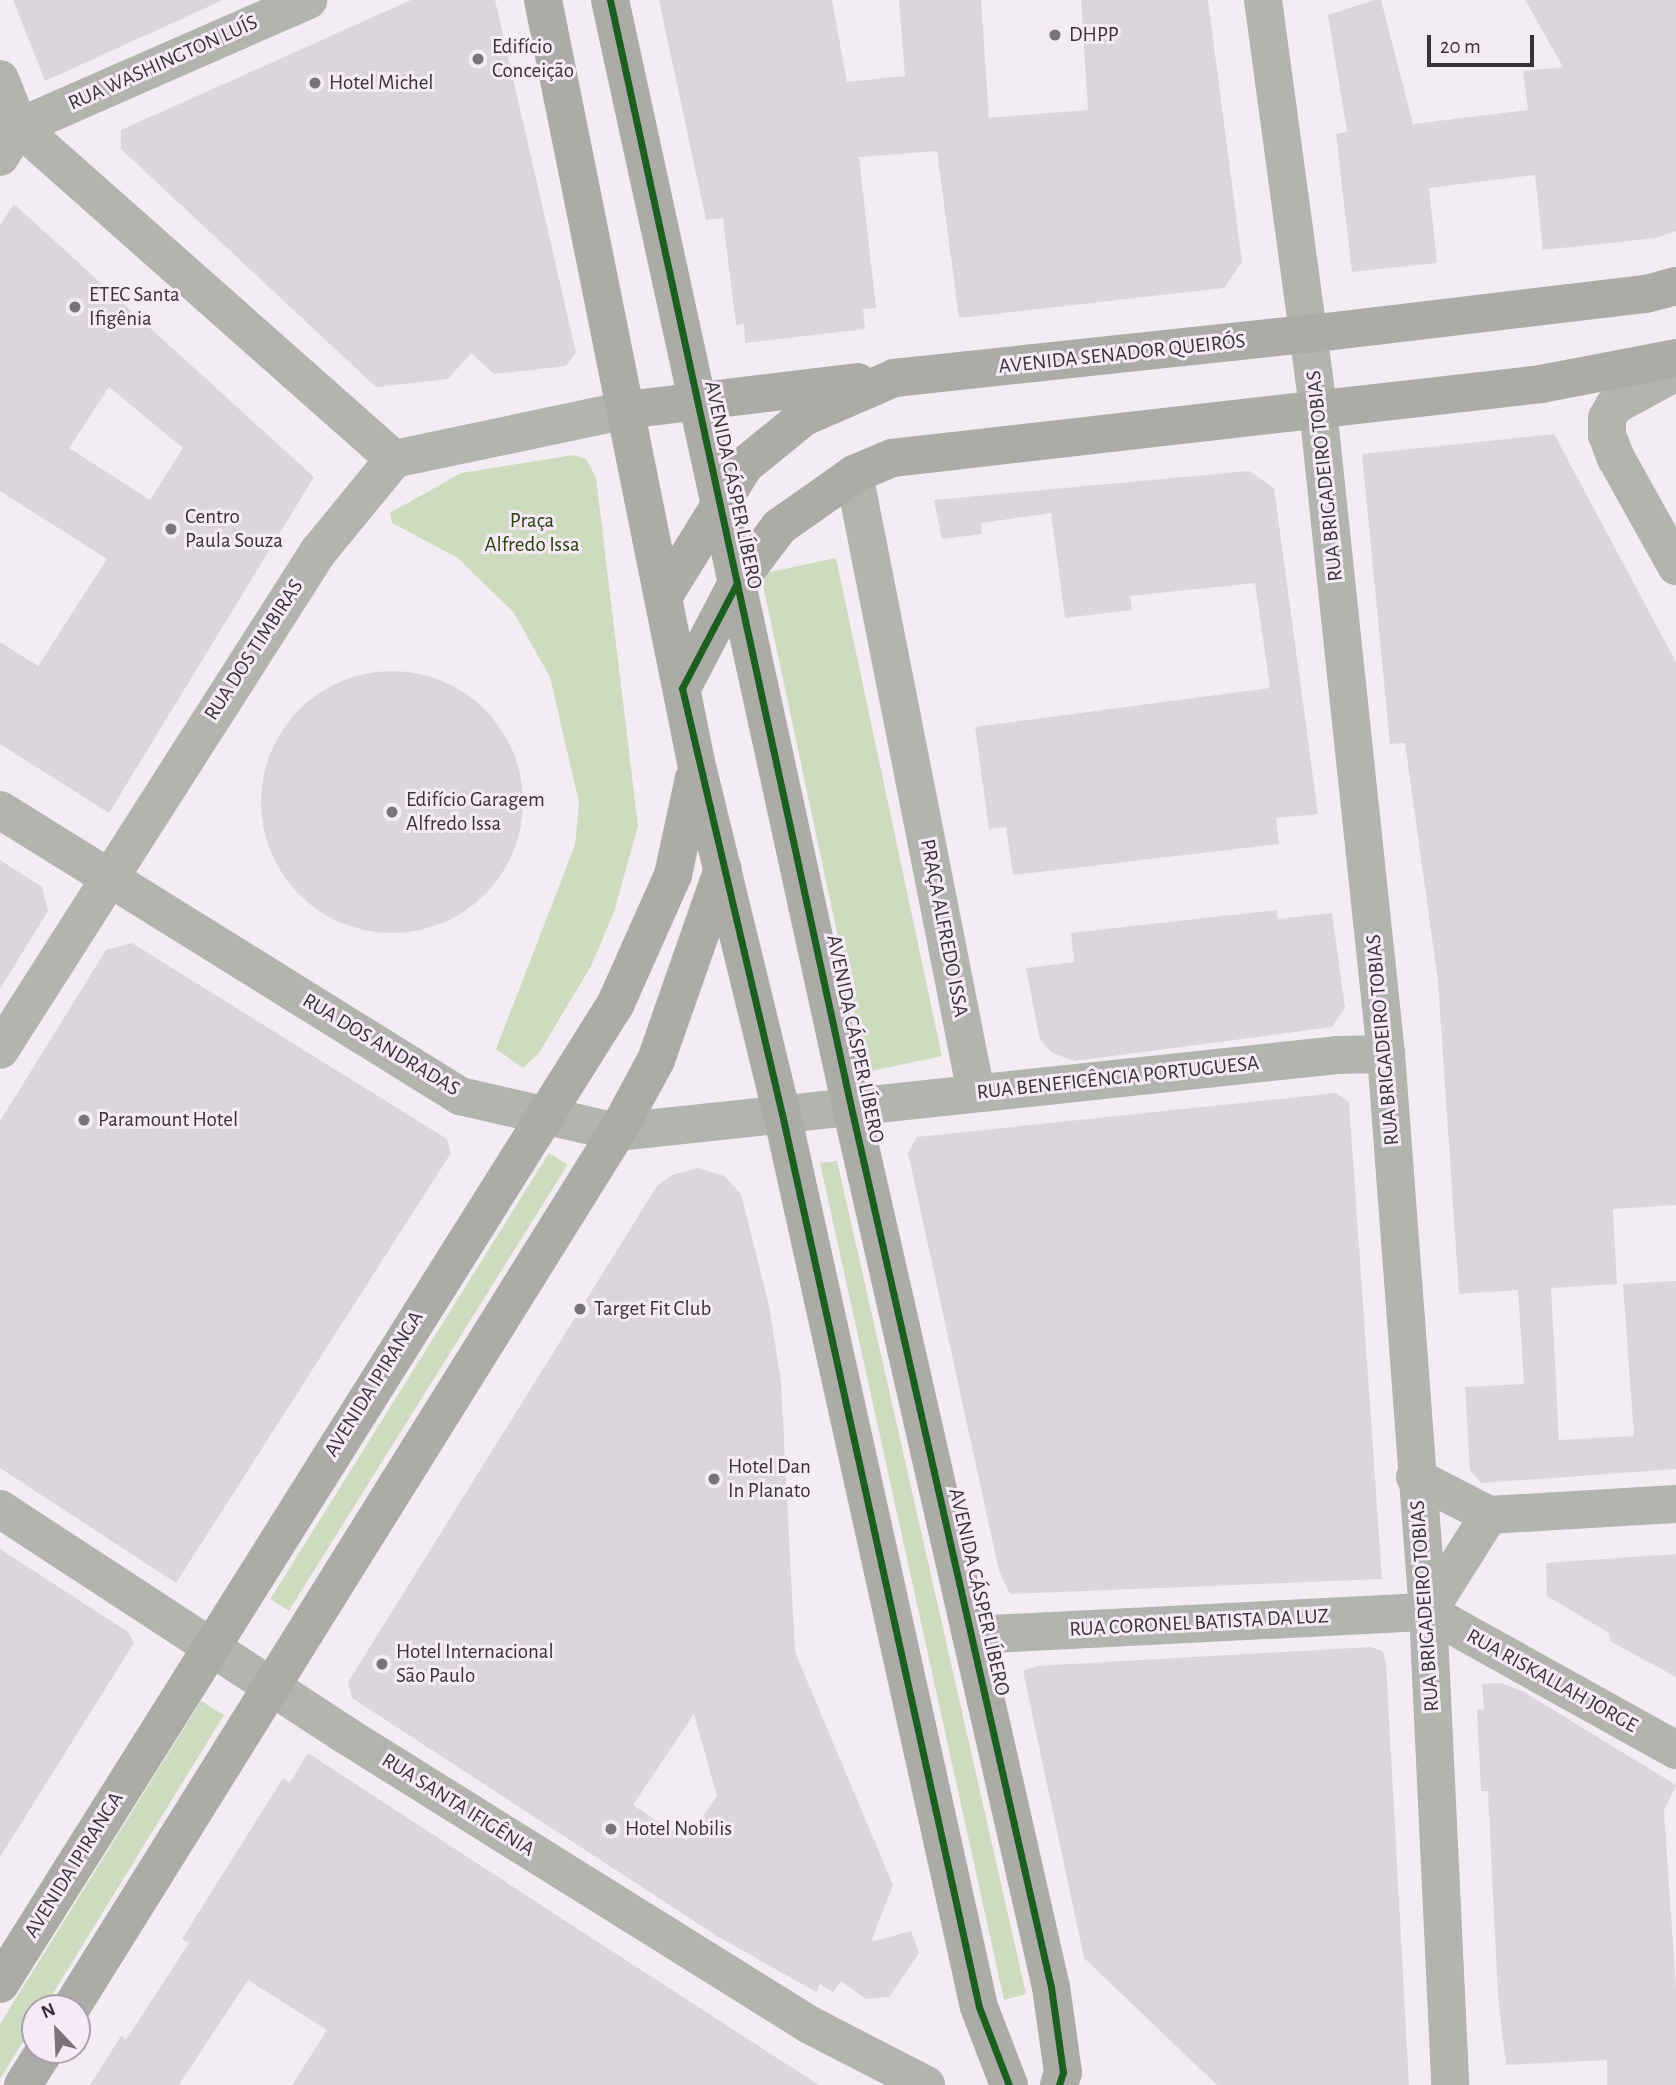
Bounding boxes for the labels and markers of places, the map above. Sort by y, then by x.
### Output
place label: DHPP [1069,22,1119,48]
marker: DHPP [1047,27,1063,43]
place label: Edifício Conceição [492,34,574,84]
marker: Edifício Conceição [470,51,486,67]
place label: Hotel Michel [329,70,434,96]
marker: Hotel Michel [307,75,323,91]
place label: ETEC Santa Ifigênia [89,282,180,332]
marker: ETEC Santa Ifigênia [67,299,83,315]
place label: Centro Paula Souza [185,504,283,554]
marker: Centro Paula Souza [163,521,179,537]
place label: Edifício Garagem Alfredo Issa [406,787,545,837]
marker: Edifício Garagem Alfredo Issa [384,804,400,820]
place label: Paramount Hotel [98,1107,238,1133]
marker: Paramount Hotel [76,1112,92,1128]
place label: Target Fit Club [594,1296,711,1322]
marker: Target Fit Club [572,1301,588,1317]
place label: Hotel Dan In Planato [728,1454,811,1504]
marker: Hotel Dan In Planato [706,1471,722,1487]
place label: Hotel Internacional São Paulo [396,1639,554,1689]
marker: Hotel Internacional São Paulo [374,1656,390,1672]
place label: Hotel Nobilis [625,1816,732,1842]
marker: Hotel Nobilis [603,1821,619,1837]

